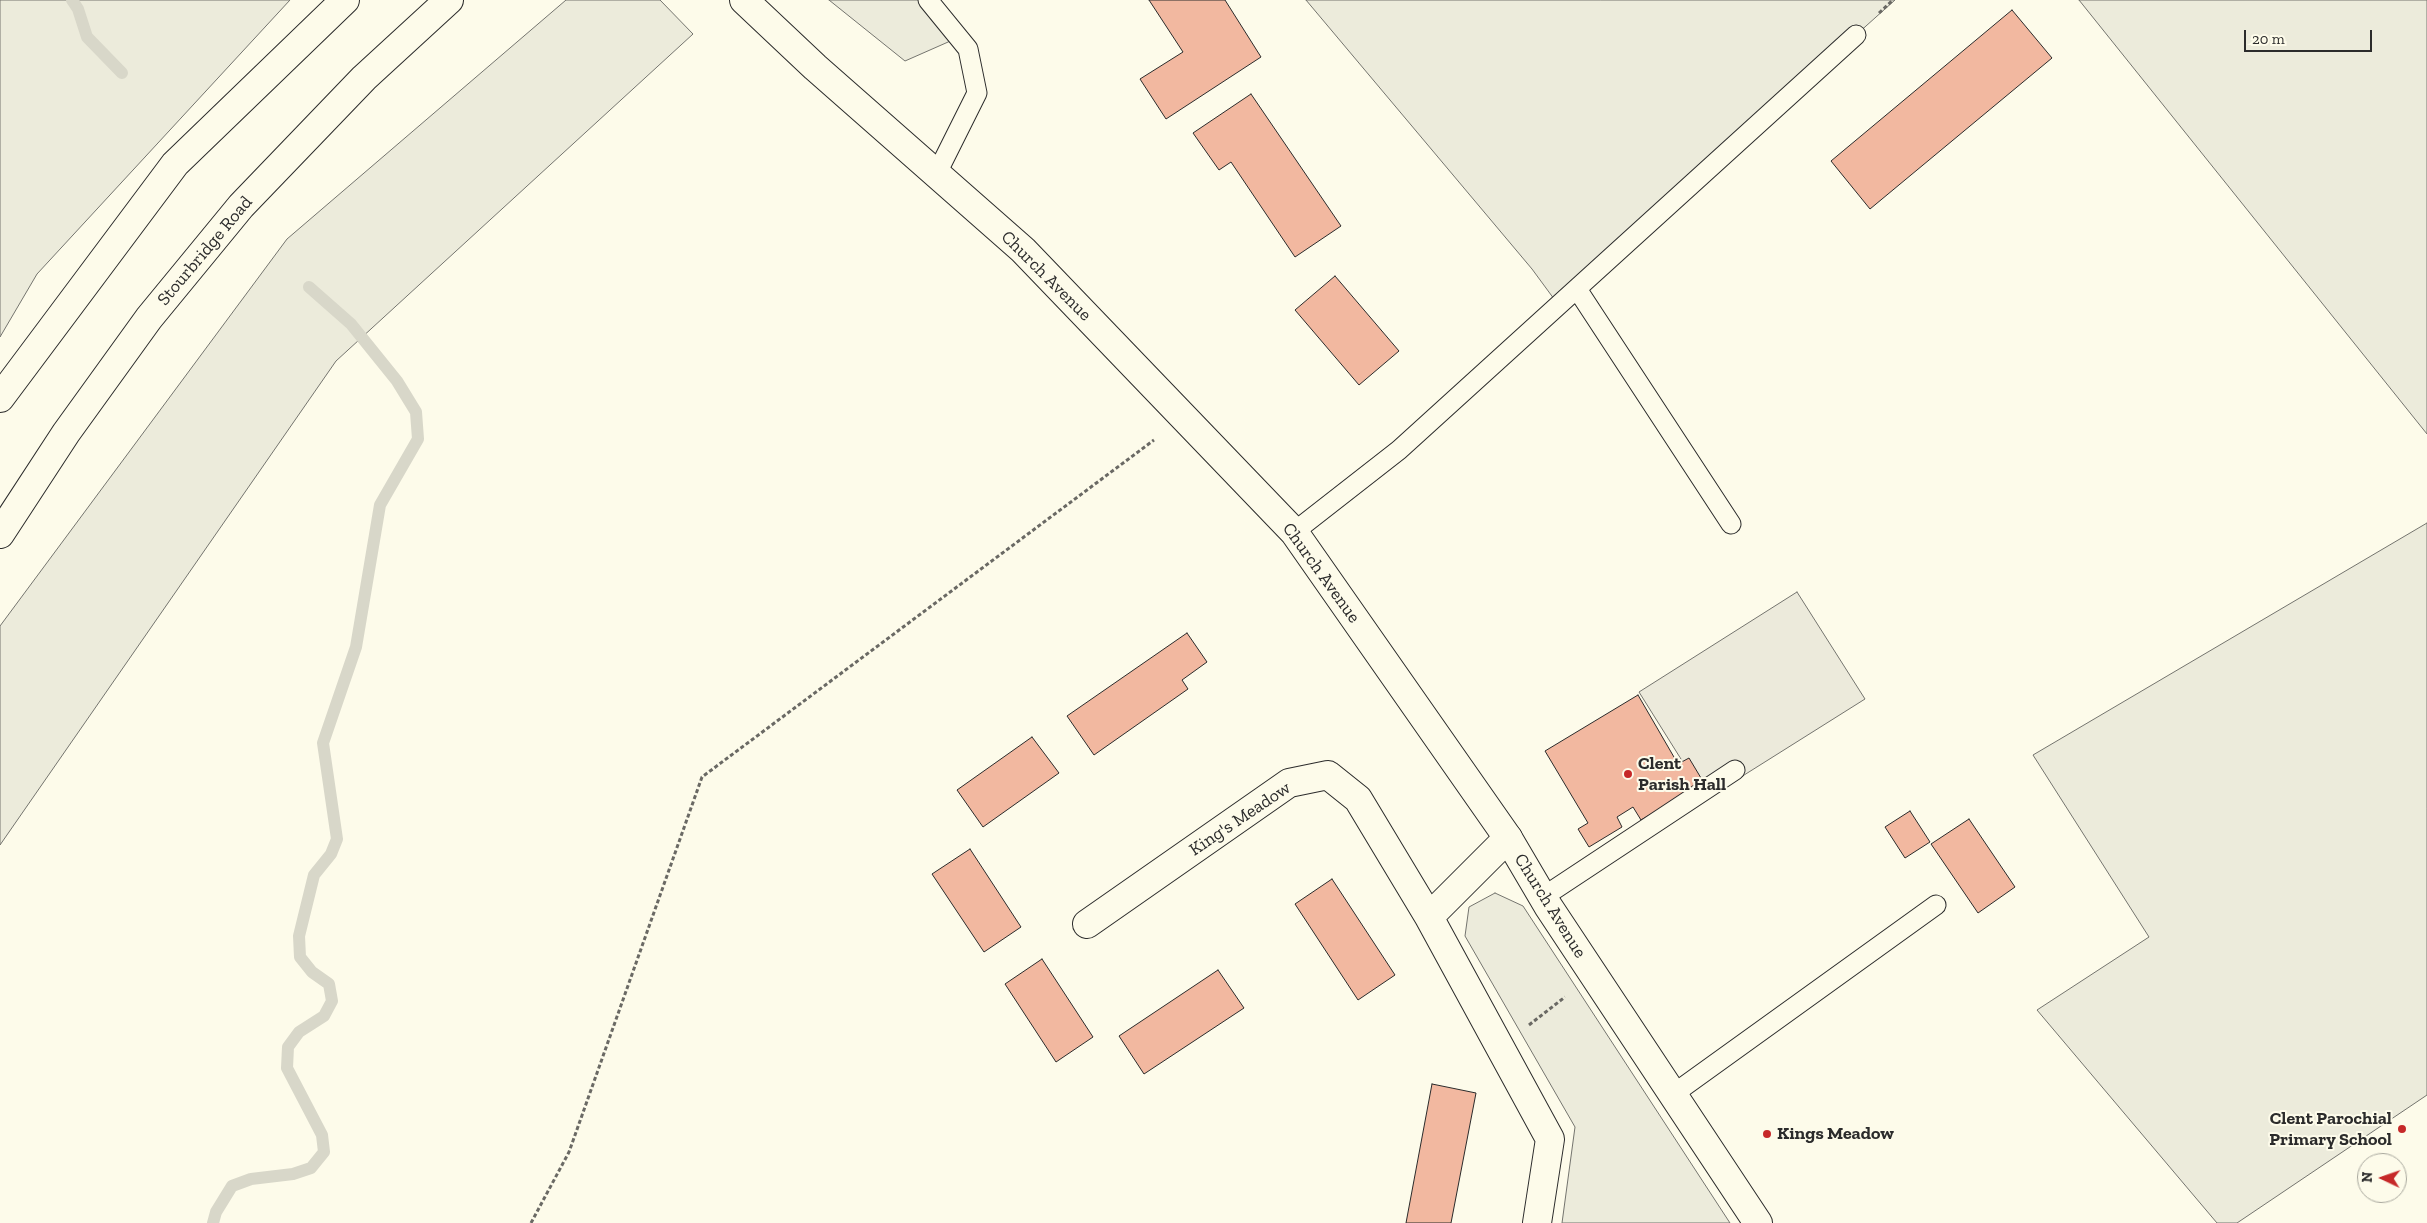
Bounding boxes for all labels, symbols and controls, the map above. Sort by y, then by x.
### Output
scale bar [2247,20,2374,52]
text: 20 m [2252,30,2285,48]
street label: Stourbridge Road [153,192,257,310]
street label: Church Avenue [996,226,1096,326]
street label: Church Avenue [1277,519,1365,627]
place label: Clent Parish Hall [1638,753,1726,796]
marker: Clent Parish Hall [1622,768,1634,780]
street label: King's Meadow [1185,777,1295,861]
street label: Church Avenue [1509,850,1591,962]
place label: Clent Parochial Primary School [2269,1108,2392,1150]
place label: Kings Meadow [1777,1123,1894,1145]
marker: Clent Parochial Primary School [2396,1123,2408,1135]
marker: Kings Meadow [1761,1128,1773,1140]
north arrow [2357,1153,2407,1203]
text: N [2359,1171,2376,1183]

